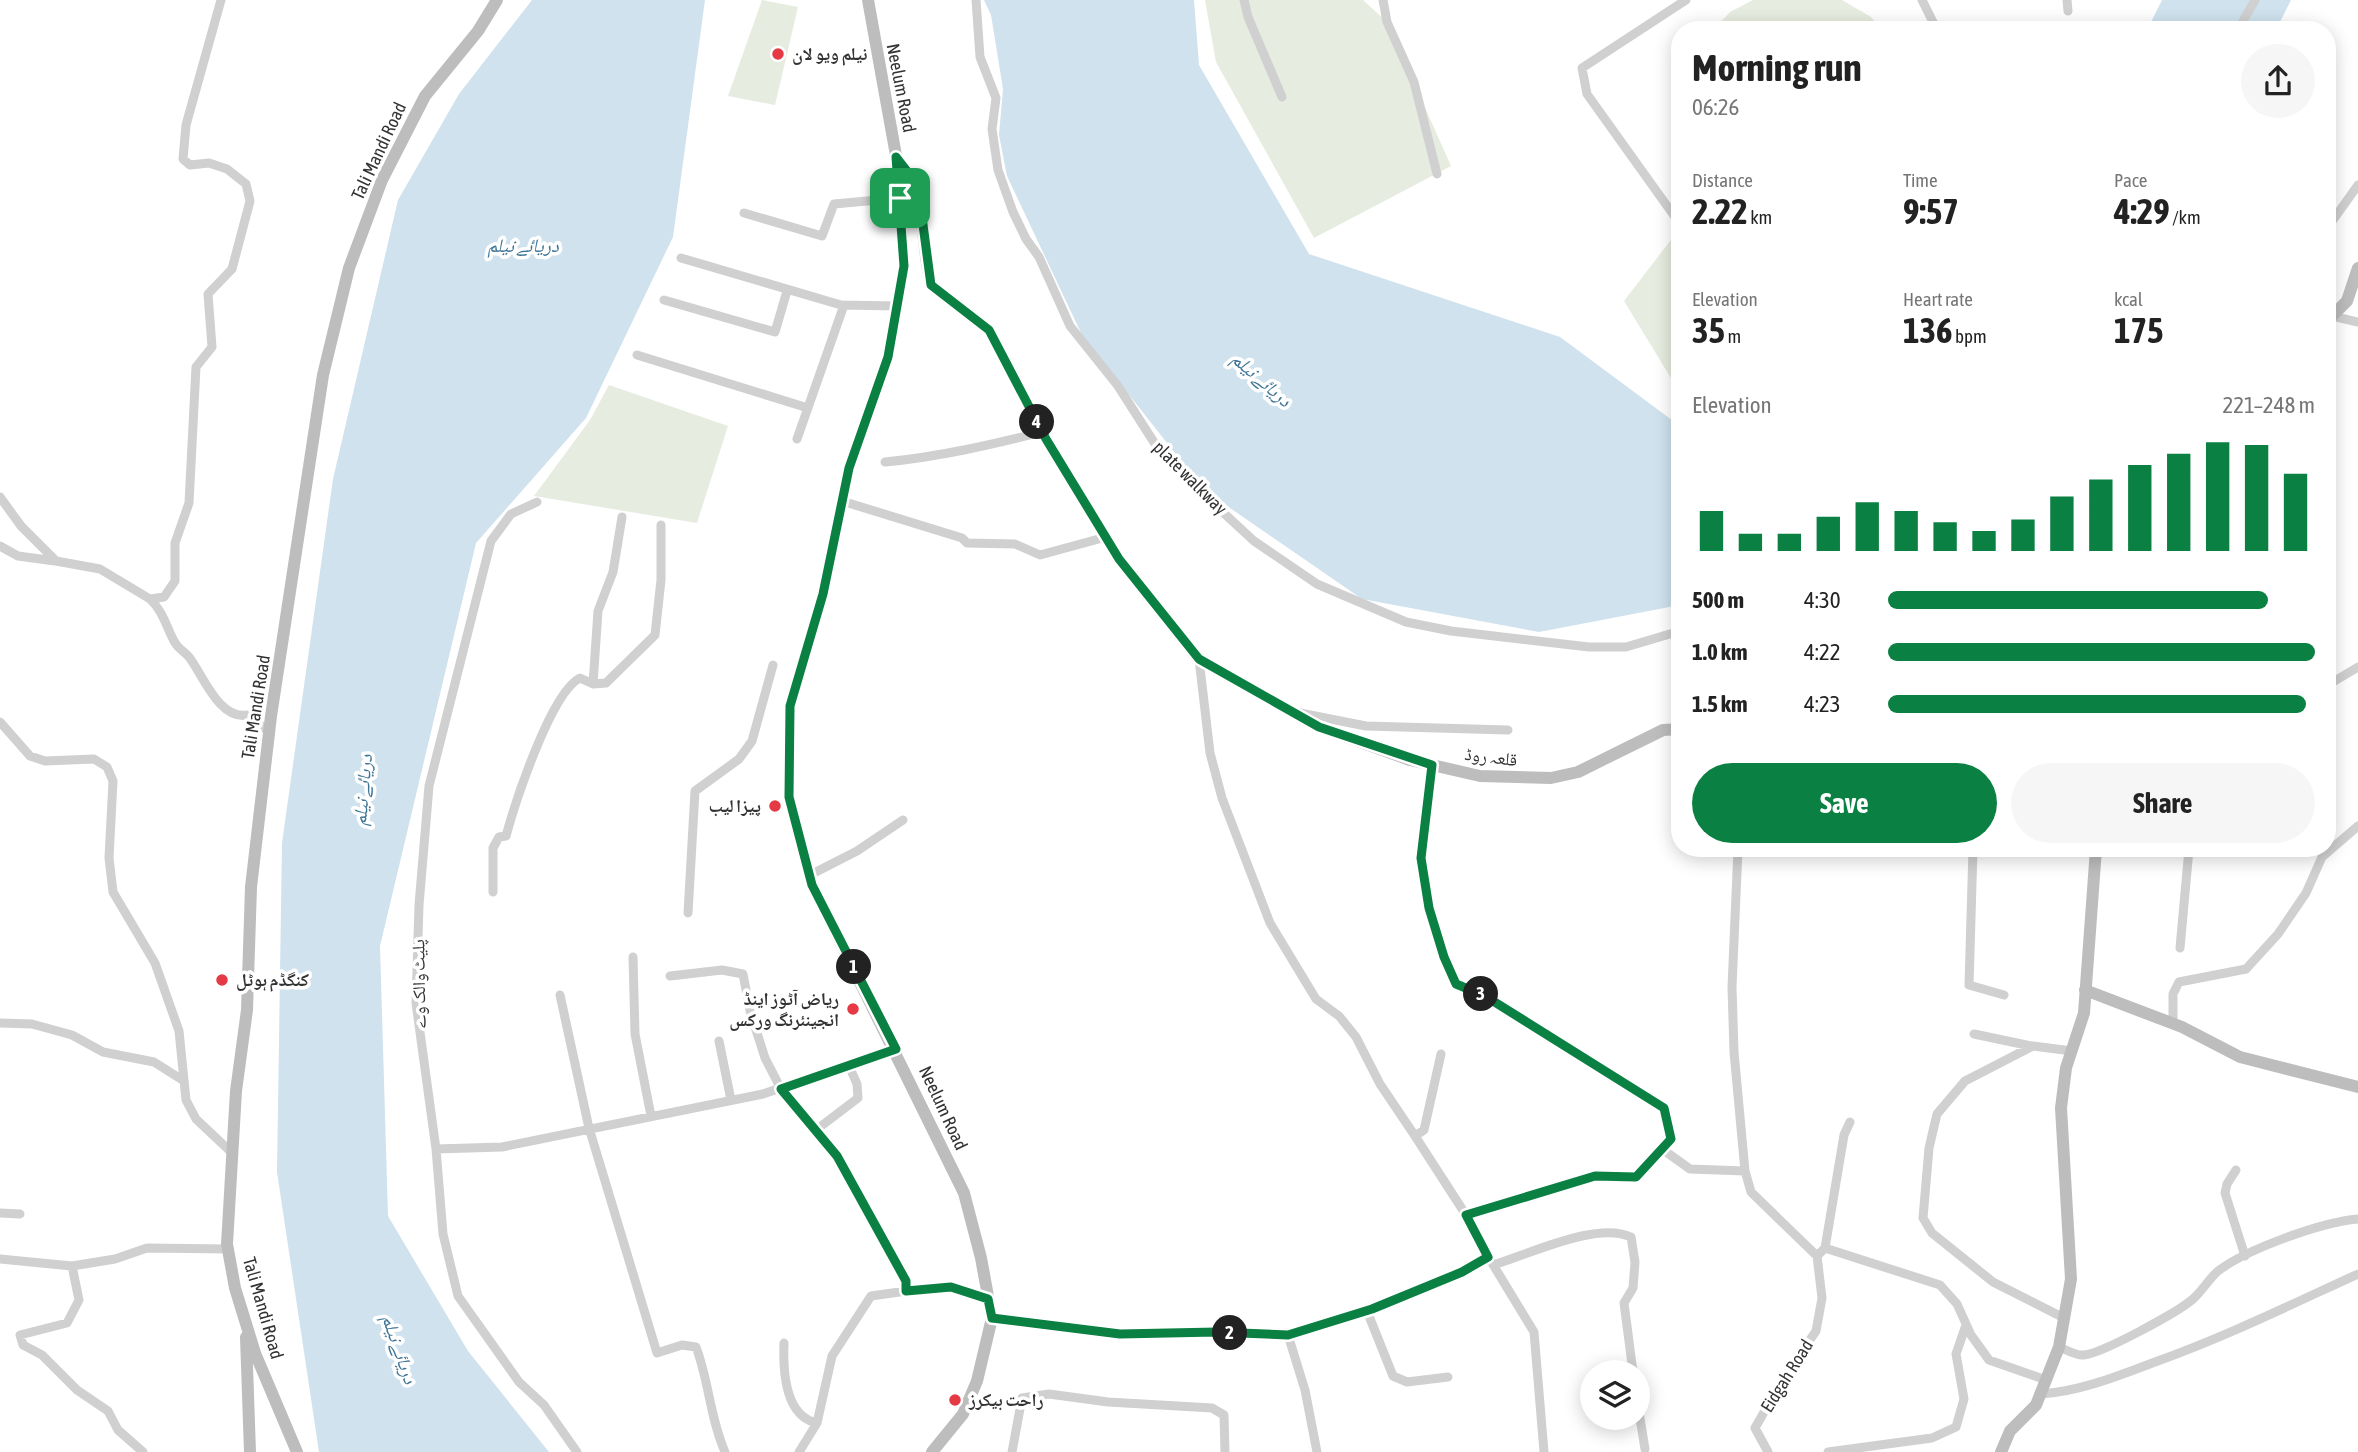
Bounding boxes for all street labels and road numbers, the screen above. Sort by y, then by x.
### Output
street label: Neelum Road [883,42,920,134]
street label: Tali Mandi Road [347,99,410,203]
street label: plate walkway [1149,437,1231,519]
street label: Tali Mandi Road [237,653,274,760]
street label: قلعہ روڈ [1463,743,1519,770]
street label: پلیٹ والک وے [407,939,431,1029]
street label: Neelum Road [915,1063,972,1153]
street label: Tali Mandi Road [239,1254,288,1361]
street label: Eidgah Road [1756,1336,1817,1416]

